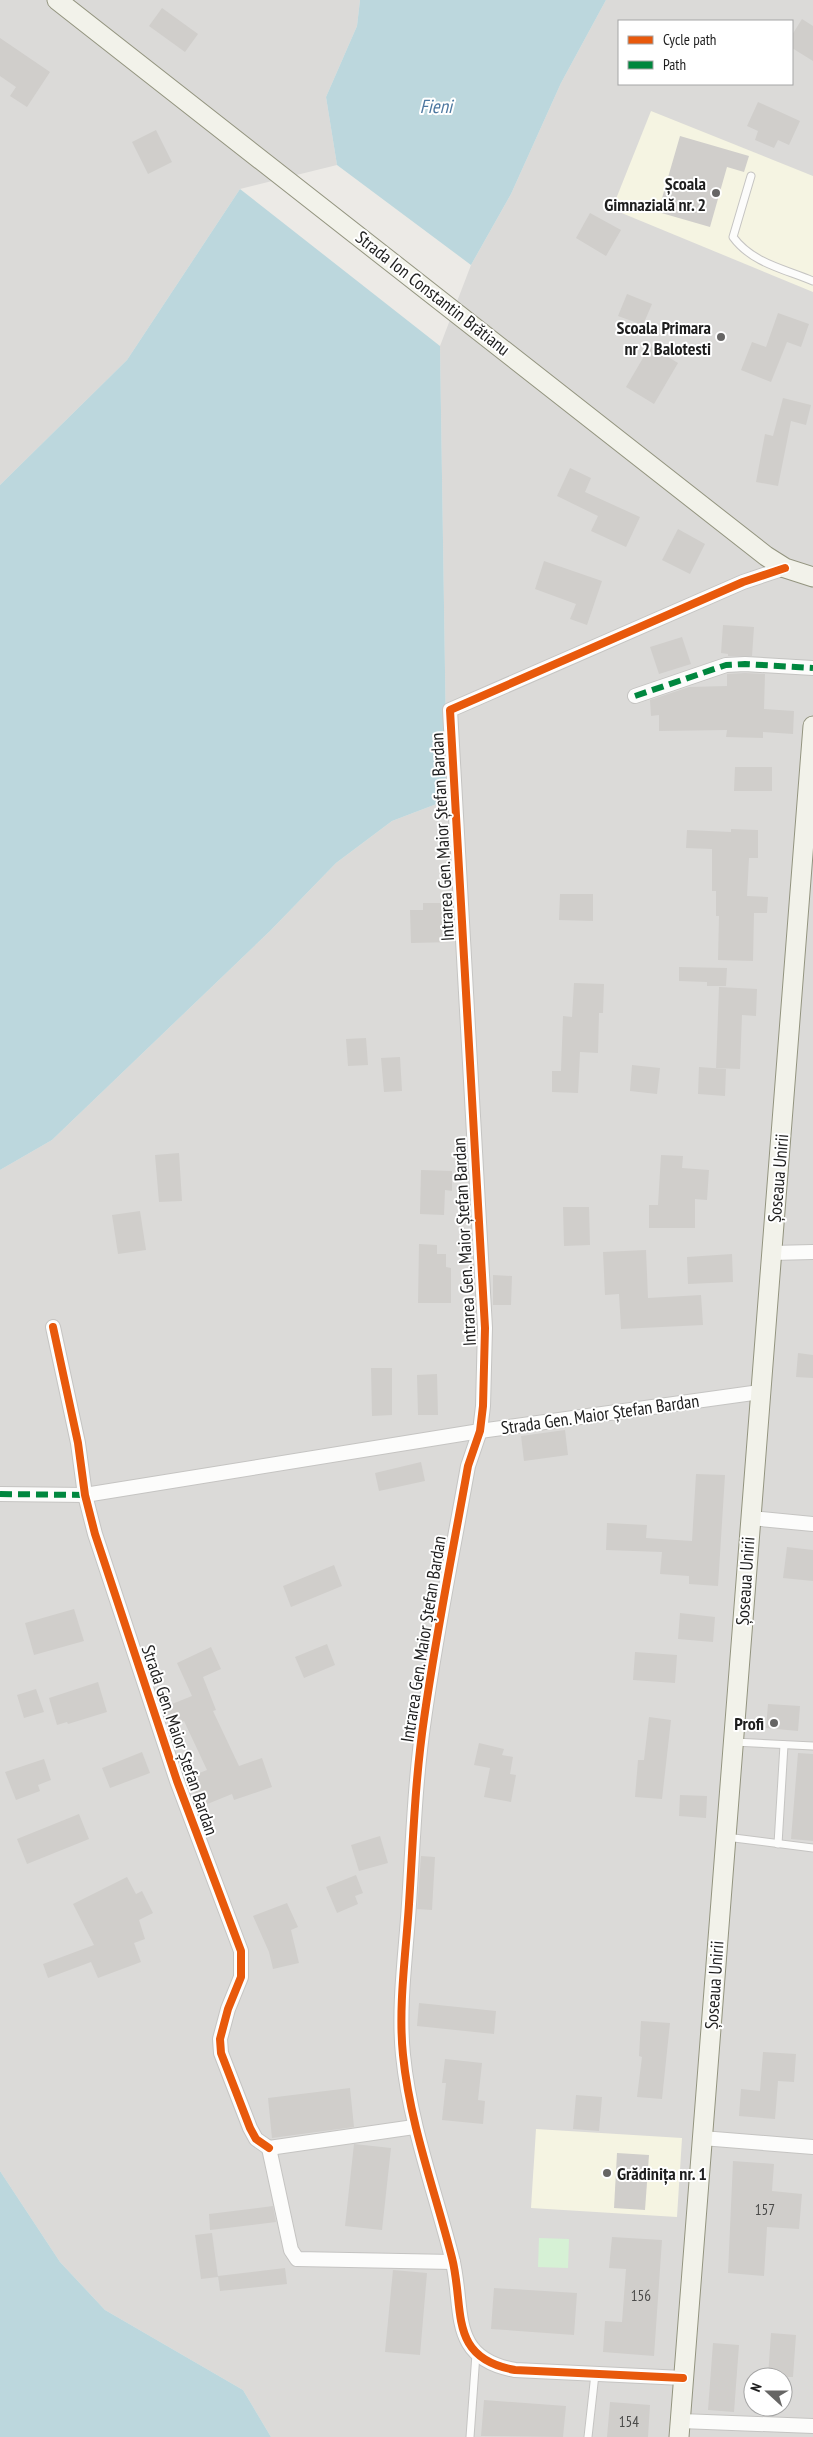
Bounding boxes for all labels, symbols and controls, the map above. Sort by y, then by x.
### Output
legend [618,20,793,85]
text: Cycle path [663,30,716,49]
text: Path [663,55,686,74]
water label: Fieni [420,94,455,118]
place label: Școala Gimnazială nr. 2 [604,172,706,216]
marker: Școala Gimnazială nr. 2 [710,187,722,199]
street label: Strada Ion Constantin Brătianu [351,226,515,360]
place label: Scoala Primara nr 2 Balotesti [617,316,711,360]
marker: Scoala Primara nr 2 Balotesti [715,331,727,343]
street label: Intrarea Gen. Maior Ștefan Bardan [425,732,459,942]
street label: Șoseaua Unirii [763,1133,793,1223]
street label: Intrarea Gen. Maior Ștefan Bardan [447,1137,481,1347]
street label: Strada Gen. Maior Ștefan Bardan [500,1389,700,1439]
street label: Intrarea Gen. Maior Ștefan Bardan [395,1534,451,1744]
street label: Șoseaua Unirii [730,1536,760,1626]
street label: Strada Gen. Maior Ștefan Bardan [137,1642,223,1838]
place label: Profi [734,1712,764,1735]
marker: Profi [768,1717,780,1729]
street label: Șoseaua Unirii [699,1940,729,2030]
place label: Grădinița nr. 1 [617,2162,707,2185]
marker: Grădinița nr. 1 [601,2167,613,2179]
house number: 157 [755,2200,775,2219]
house number: 156 [631,2286,651,2305]
north arrow [743,2367,793,2417]
text: N [746,2381,766,2394]
house number: 154 [619,2412,639,2431]

